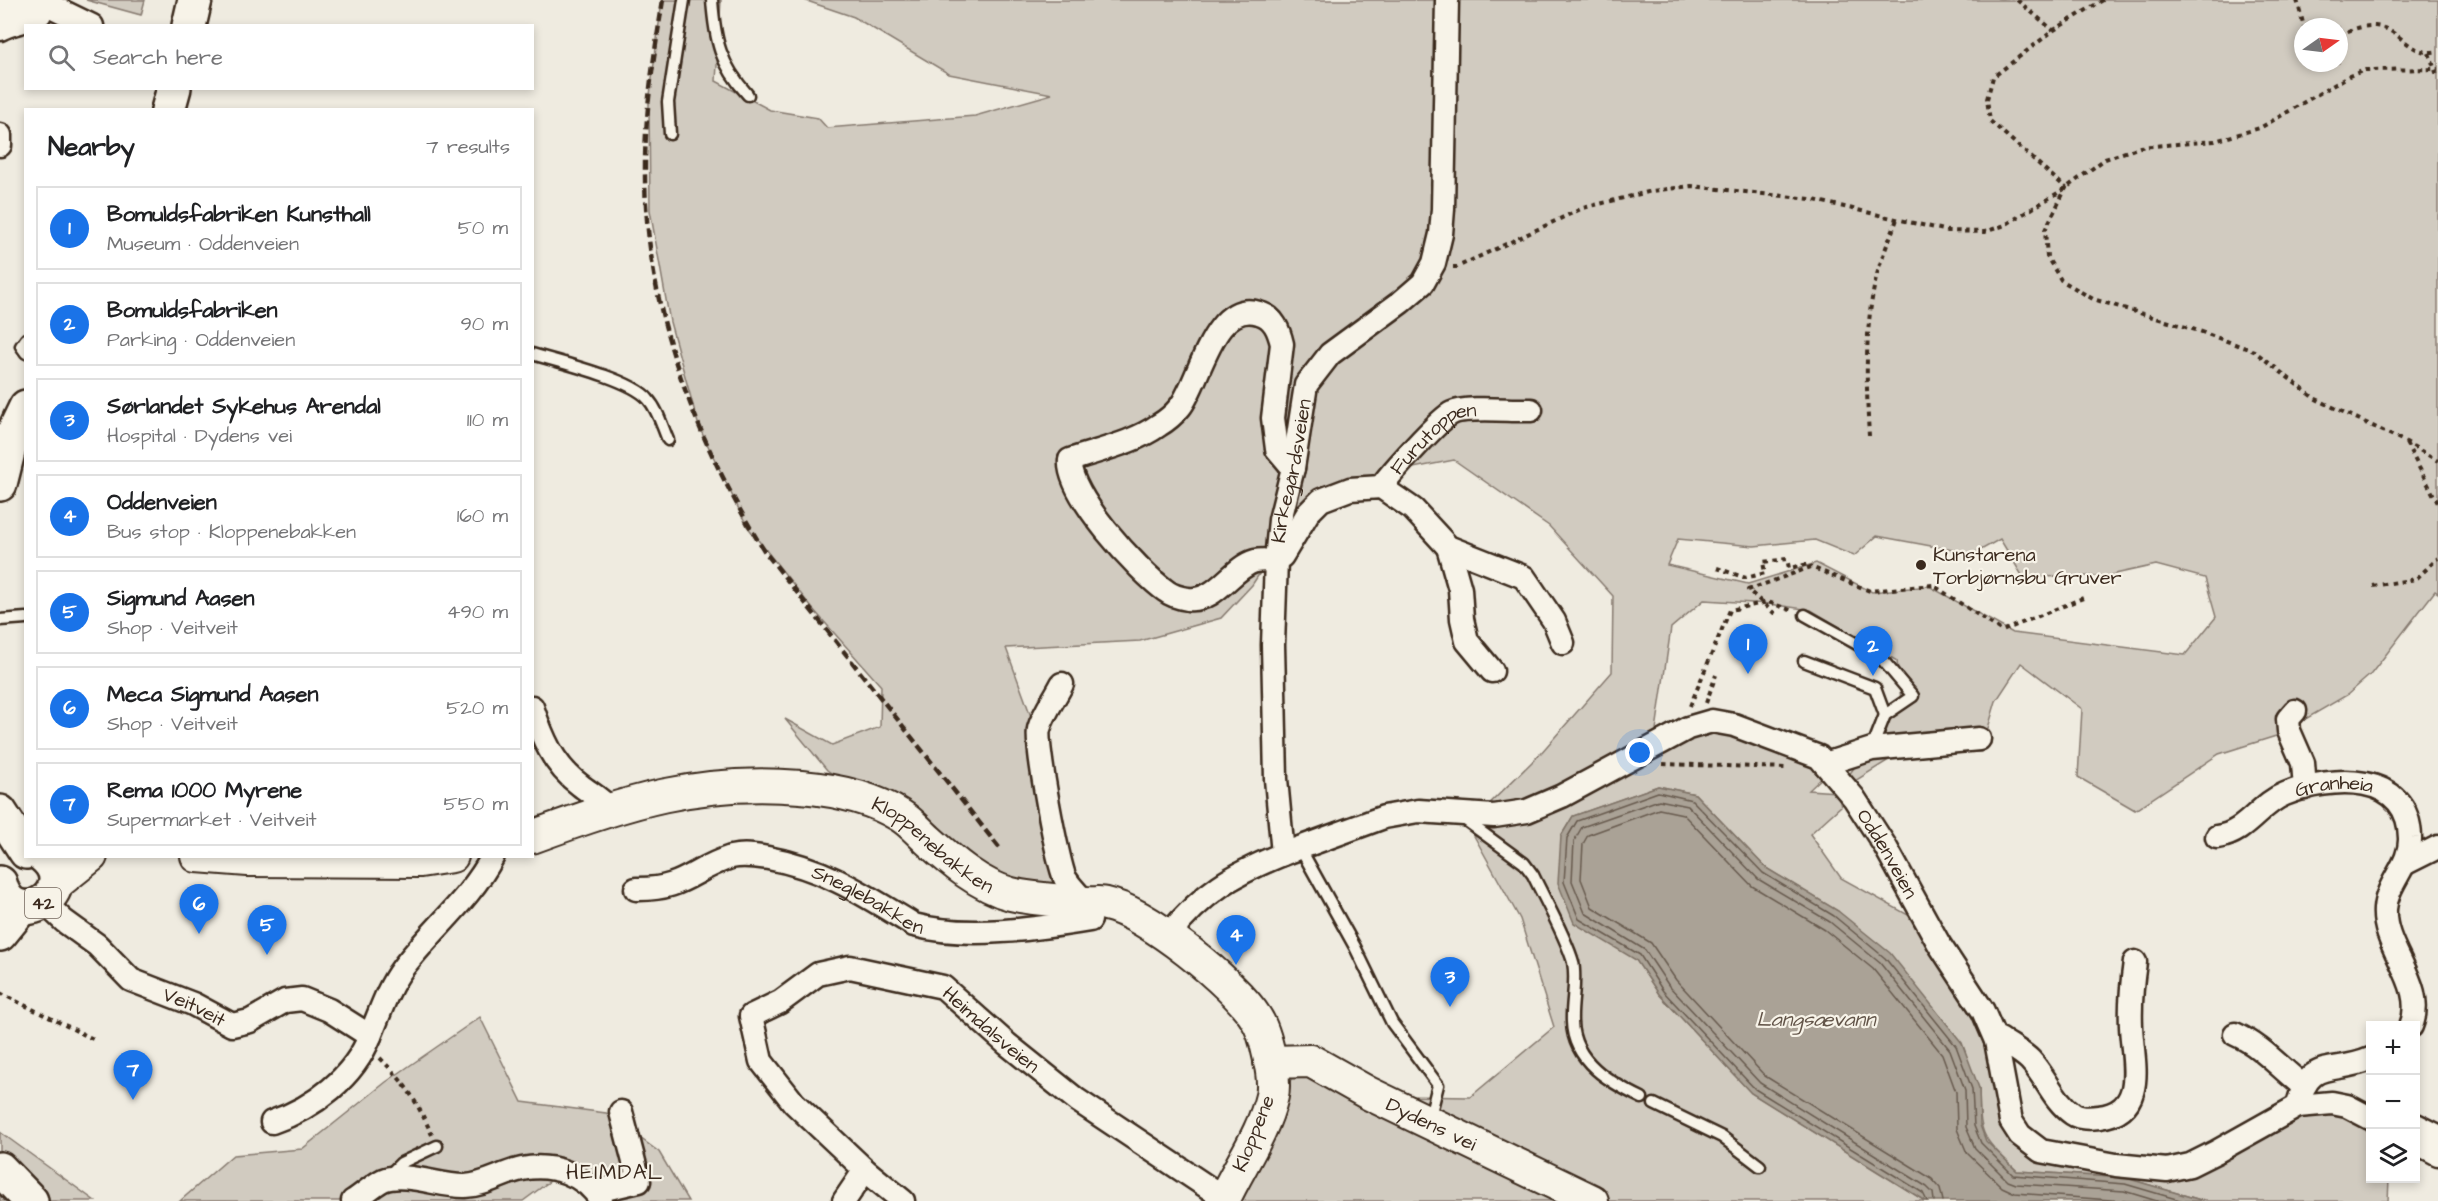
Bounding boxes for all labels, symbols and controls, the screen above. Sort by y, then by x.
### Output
north arrow [2294,18,2348,72]
search box [24,24,534,90]
icon: search [45,41,78,74]
text: Search here [93,42,223,73]
text: Nearby [48,129,135,165]
text: 7 results [426,133,510,161]
text: Bomuldsfabriken Kunsthall [107,199,371,230]
text: 1 [68,214,71,242]
text: 50 m [458,214,508,242]
text: Museum · Oddenveien [107,230,299,258]
text: Bomuldsfabriken [107,295,278,326]
text: 2 [64,310,75,338]
text: 90 m [460,310,508,338]
text: Parking · Oddenveien [107,326,295,354]
text: Sørlandet Sykehus Arendal [107,391,381,422]
street label: Furutoppen [1384,396,1477,481]
street label: Kirkegårdsveien [1265,397,1319,544]
text: 3 [64,406,75,434]
text: 110 m [467,406,508,434]
text: Hospital · Dydens vei [107,422,292,450]
text: Oddenveien [107,487,217,518]
text: 4 [63,502,76,530]
text: 160 m [457,502,508,530]
text: Bus stop · Kloppenebakken [107,518,356,546]
place label: Kunstarena Torbjørnsbu Gruver [1933,541,2122,592]
marker: Kunstarena Torbjørnsbu Gruver [1914,558,1928,572]
text: Sigmund Aasen [107,583,254,614]
text: 5 [62,598,77,626]
text: 490 m [447,598,508,626]
text: Shop · Veitveit [107,614,238,642]
pin: 1 [1728,624,1768,674]
pin: 2 [1854,626,1892,676]
text: Meca Sigmund Aasen [107,679,318,710]
text: 6 [63,694,76,722]
text: 520 m [446,694,508,722]
text: Shop · Veitveit [107,710,238,738]
your location [1625,738,1654,767]
street label: Granheia [2292,769,2376,805]
text: Rema 1000 Myrene [107,775,302,806]
text: 7 [63,790,76,818]
text: 550 m [443,790,508,818]
street label: Kloppenebakken [867,790,998,901]
street label: Oddenveien [1850,804,1924,904]
text: Supermarket · Veitveit [107,806,317,834]
street label: Sneglebakken [807,858,926,942]
pin: 6 [180,884,218,934]
road number: 42 [25,888,61,918]
pin: 5 [248,906,286,955]
pin: 4 [1216,916,1256,965]
pin: 3 [1430,958,1470,1007]
street label: Heimdalsveien [936,980,1045,1080]
street label: Veitveit [159,981,231,1034]
water label: Langsævann [1756,1005,1877,1035]
map controls [2366,1021,2420,1183]
button: + [2366,1021,2420,1075]
pin: 7 [114,1050,152,1100]
button: − [2366,1075,2420,1129]
street label: Kloppene [1226,1091,1282,1176]
street label: Dydens vei [1381,1091,1481,1158]
button: layers [2366,1129,2420,1183]
district label: HEIMDAL [566,1158,664,1187]

